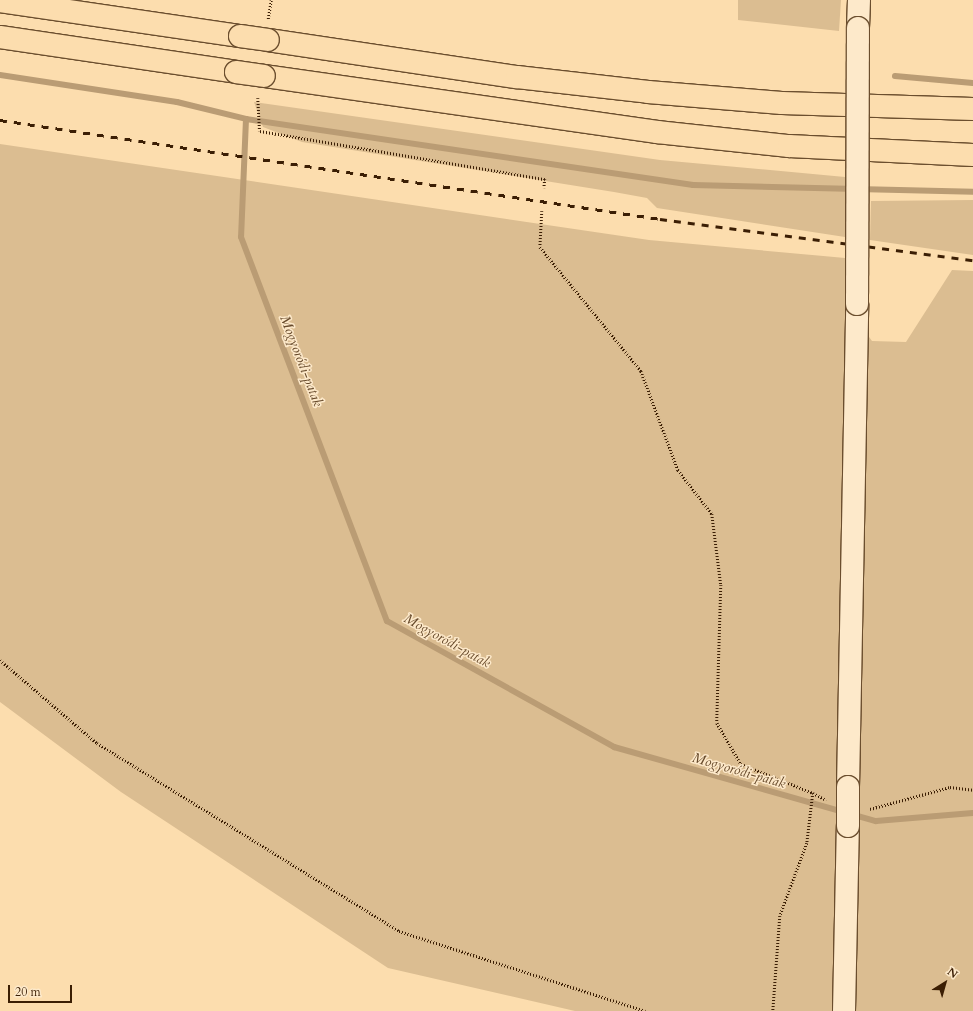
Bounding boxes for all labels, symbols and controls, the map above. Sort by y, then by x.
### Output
water label: Mogyoródi-patak [276,313,326,409]
water label: Mogyoródi-patak [401,610,493,672]
water label: Mogyoródi-patak [690,750,788,792]
north arrow [925,963,965,1003]
text: N [944,964,961,982]
scale bar [10,977,74,1003]
text: 20 m [15,984,41,1000]

